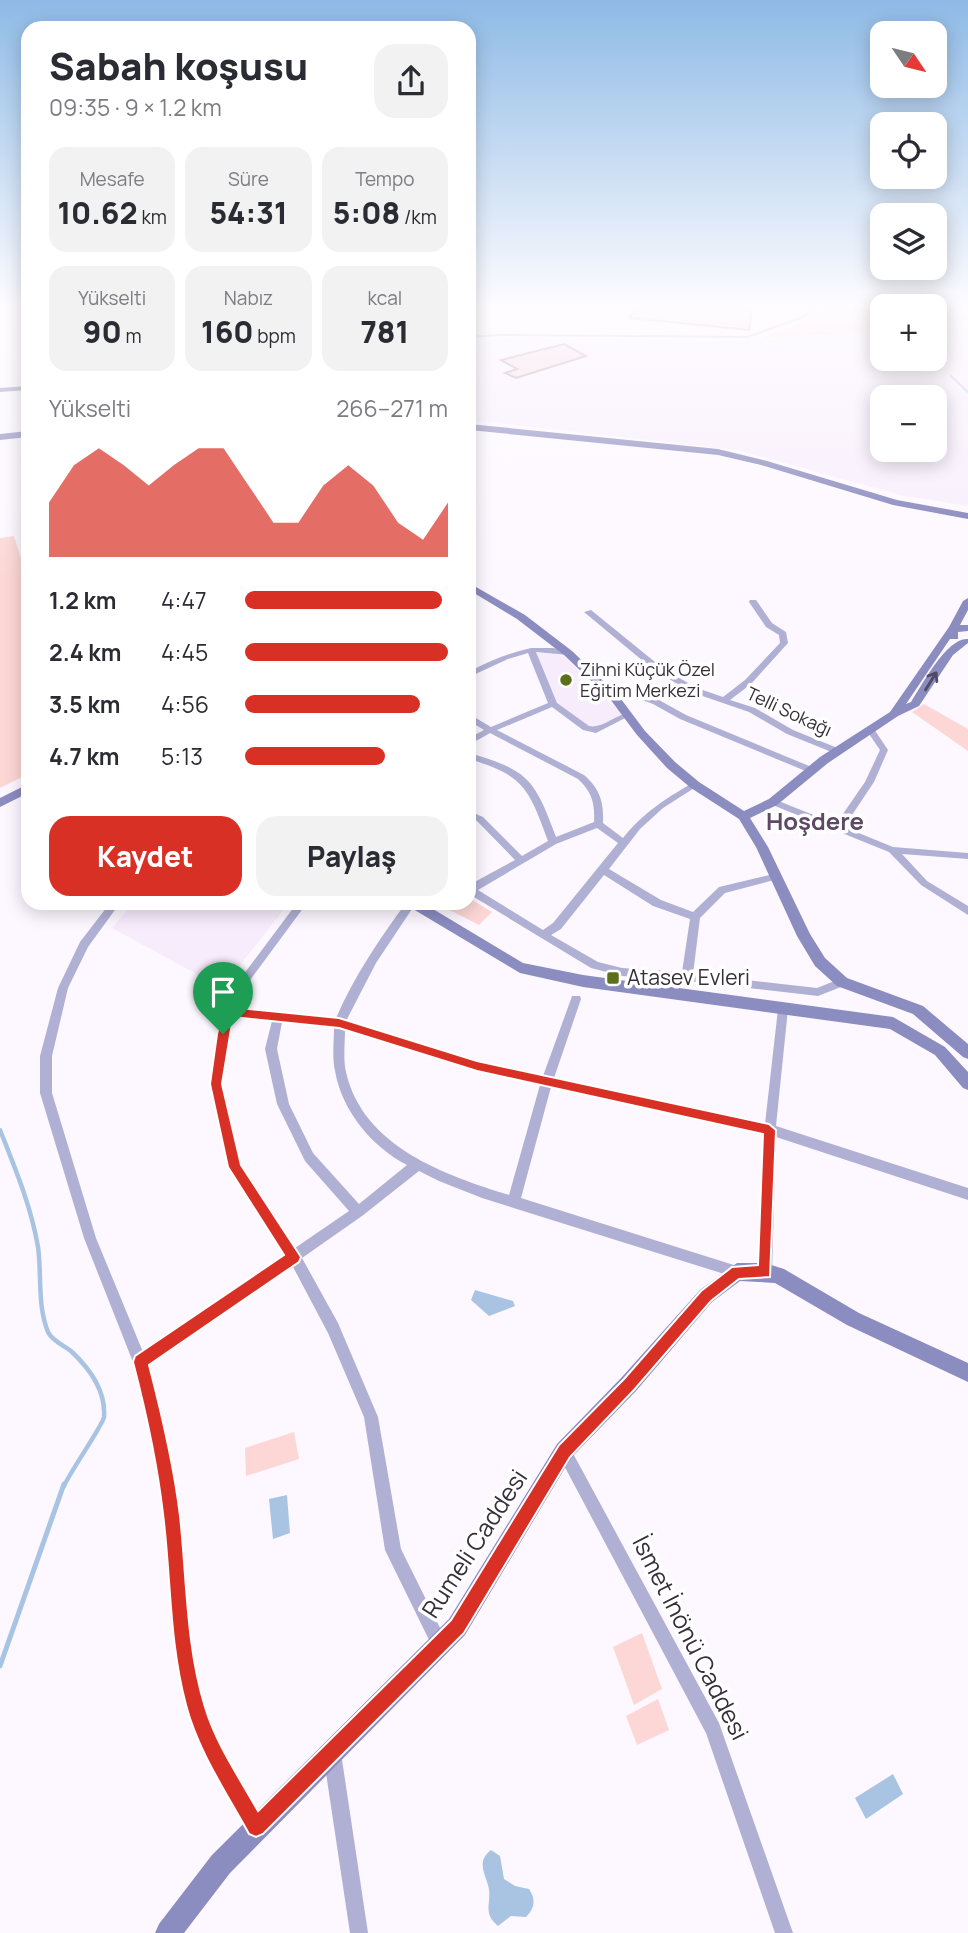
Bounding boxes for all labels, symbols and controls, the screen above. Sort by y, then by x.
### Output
north arrow [870,21,947,98]
map controls [870,21,947,462]
text: Sabah koşusu [49,39,308,91]
button: share [374,44,448,118]
text: 09:35 · 9 × 1.2 km [49,91,222,123]
button: locate [870,112,947,189]
text: Mesafe [80,166,145,192]
text: Süre [228,166,269,192]
text: Tempo [355,166,414,192]
text: 10.62 [57,192,138,233]
text: 54:31 [209,192,288,233]
text: 5:08 [333,192,400,233]
button: layers [870,203,947,280]
text: km [138,204,167,230]
text: /km [400,204,437,230]
text: Yükselti [78,285,146,311]
text: Nabız [224,285,273,311]
text: kcal [367,285,402,311]
button: + [870,294,947,371]
text: 90 [83,311,122,352]
text: 160 [201,311,254,352]
text: 781 [361,311,409,352]
text: m [122,323,142,349]
text: bpm [254,323,296,349]
button: − [870,385,947,462]
text: Yükselti [49,392,131,424]
text: 266–271 m [336,392,448,424]
text: 1.2 km [49,584,116,616]
text: 4:47 [161,584,207,616]
text: 2.4 km [49,636,121,668]
text: 4:45 [161,636,208,668]
place label: Zihni Küçük Özel Eğitim Merkezi [580,657,715,702]
one-way arrow [925,671,939,691]
marker: Zihni Küçük Özel Eğitim Merkezi [558,672,574,688]
street label: Telli Sokağı [743,681,836,741]
text: 3.5 km [49,688,120,720]
text: 4:56 [161,688,209,720]
text: 4.7 km [49,740,119,772]
text: 5:13 [161,740,203,772]
district label: Hoşdere [766,804,864,837]
button: Kaydet [49,816,242,896]
button: Paylaş [256,816,448,896]
pin [193,962,253,1034]
place label: Atasev Evleri [627,963,750,991]
marker: Atasev Evleri [605,970,621,986]
icon: arrive [204,973,242,1011]
street label: Rumeli Caddesi [413,1463,534,1624]
street label: İsmet İnönü Caddesi [625,1529,757,1745]

